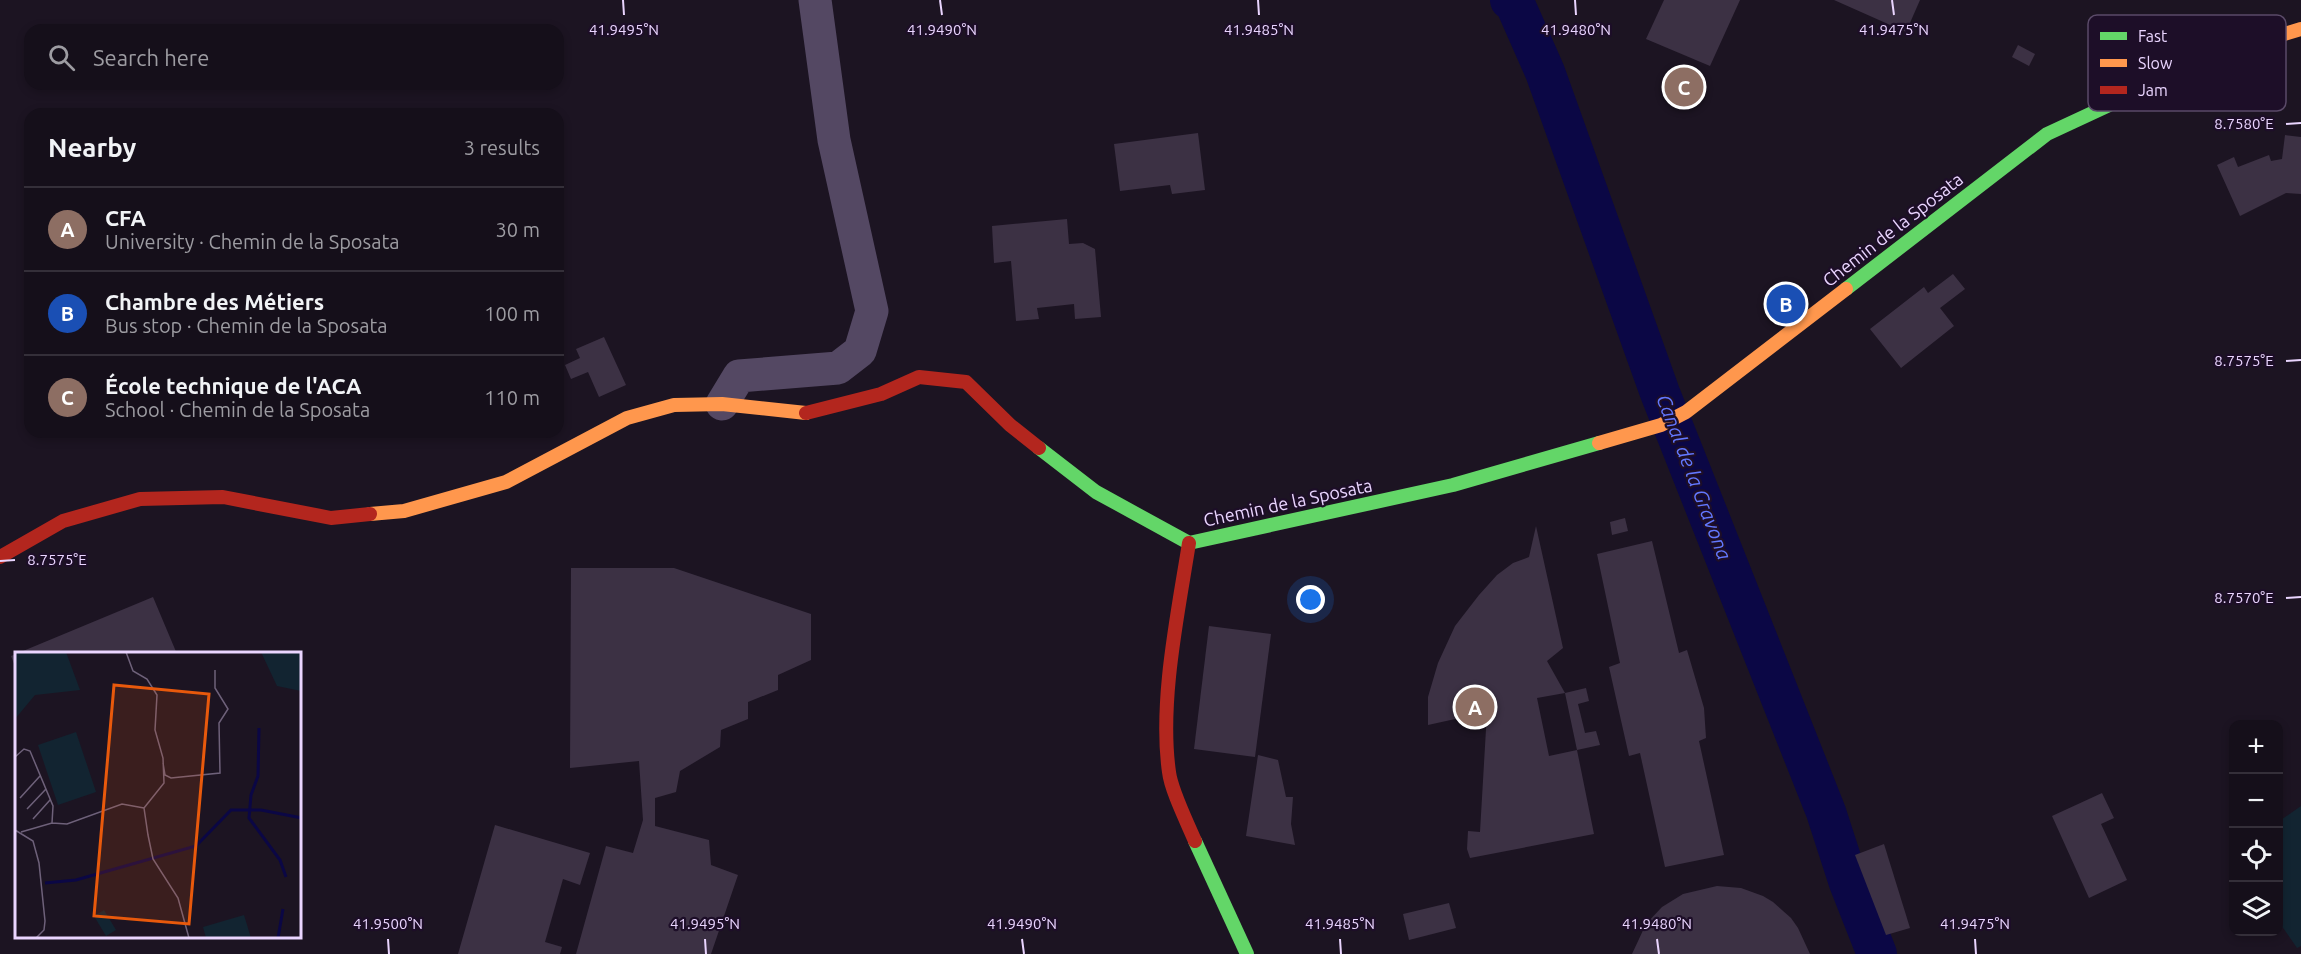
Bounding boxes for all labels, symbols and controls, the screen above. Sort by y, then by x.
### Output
legend [2088,15,2286,111]
text: 41.9495°N [589,21,659,38]
text: 41.9490°N [907,21,977,38]
text: 41.9485°N [1224,21,1294,38]
text: 41.9480°N [1541,21,1611,38]
text: 41.9475°N [1859,21,1929,38]
search box [24,24,564,90]
text: Fast [2138,27,2168,45]
icon: search [45,41,78,74]
text: Search here [93,45,209,70]
text: Slow [2138,54,2173,72]
pin: C [1664,64,1704,110]
text: Jam [2138,81,2168,99]
text: 8.7580°E [2214,115,2274,132]
text: Nearby [48,133,136,162]
text: 3 results [464,136,540,159]
street label: Chemin de la Sposata [1818,168,1966,290]
text: CFA [105,205,146,230]
text: A [60,218,75,241]
text: 30 m [496,218,540,241]
text: University · Chemin de la Sposata [105,230,400,253]
pin: B [1766,282,1806,326]
text: Chambre des Métiers [105,289,324,314]
text: B [61,302,74,325]
text: 100 m [484,302,540,325]
text: Bus stop · Chemin de la Sposata [105,314,388,337]
text: 8.7575°E [2214,352,2274,369]
text: École technique de l'ACA [105,373,362,398]
text: C [61,386,74,409]
text: 110 m [484,386,540,409]
water label: Canal de la Gravona [1652,391,1737,563]
text: School · Chemin de la Sposata [105,398,370,421]
street label: Chemin de la Sposata [1202,474,1374,530]
text: 8.7575°E [27,551,87,568]
your location [1296,585,1325,614]
text: 8.7570°E [2214,589,2274,606]
inset map [15,652,302,939]
pin: A [1456,684,1494,730]
map controls [2229,720,2283,936]
button: + [2229,720,2283,774]
button: − [2229,774,2283,828]
button: locate [2229,828,2283,882]
button: layers [2229,882,2283,936]
text: 41.9500°N [353,915,423,932]
text: 41.9495°N [670,915,740,932]
text: 41.9490°N [987,915,1057,932]
text: 41.9485°N [1305,915,1375,932]
text: 41.9480°N [1622,915,1692,932]
text: 41.9475°N [1940,915,2010,932]

